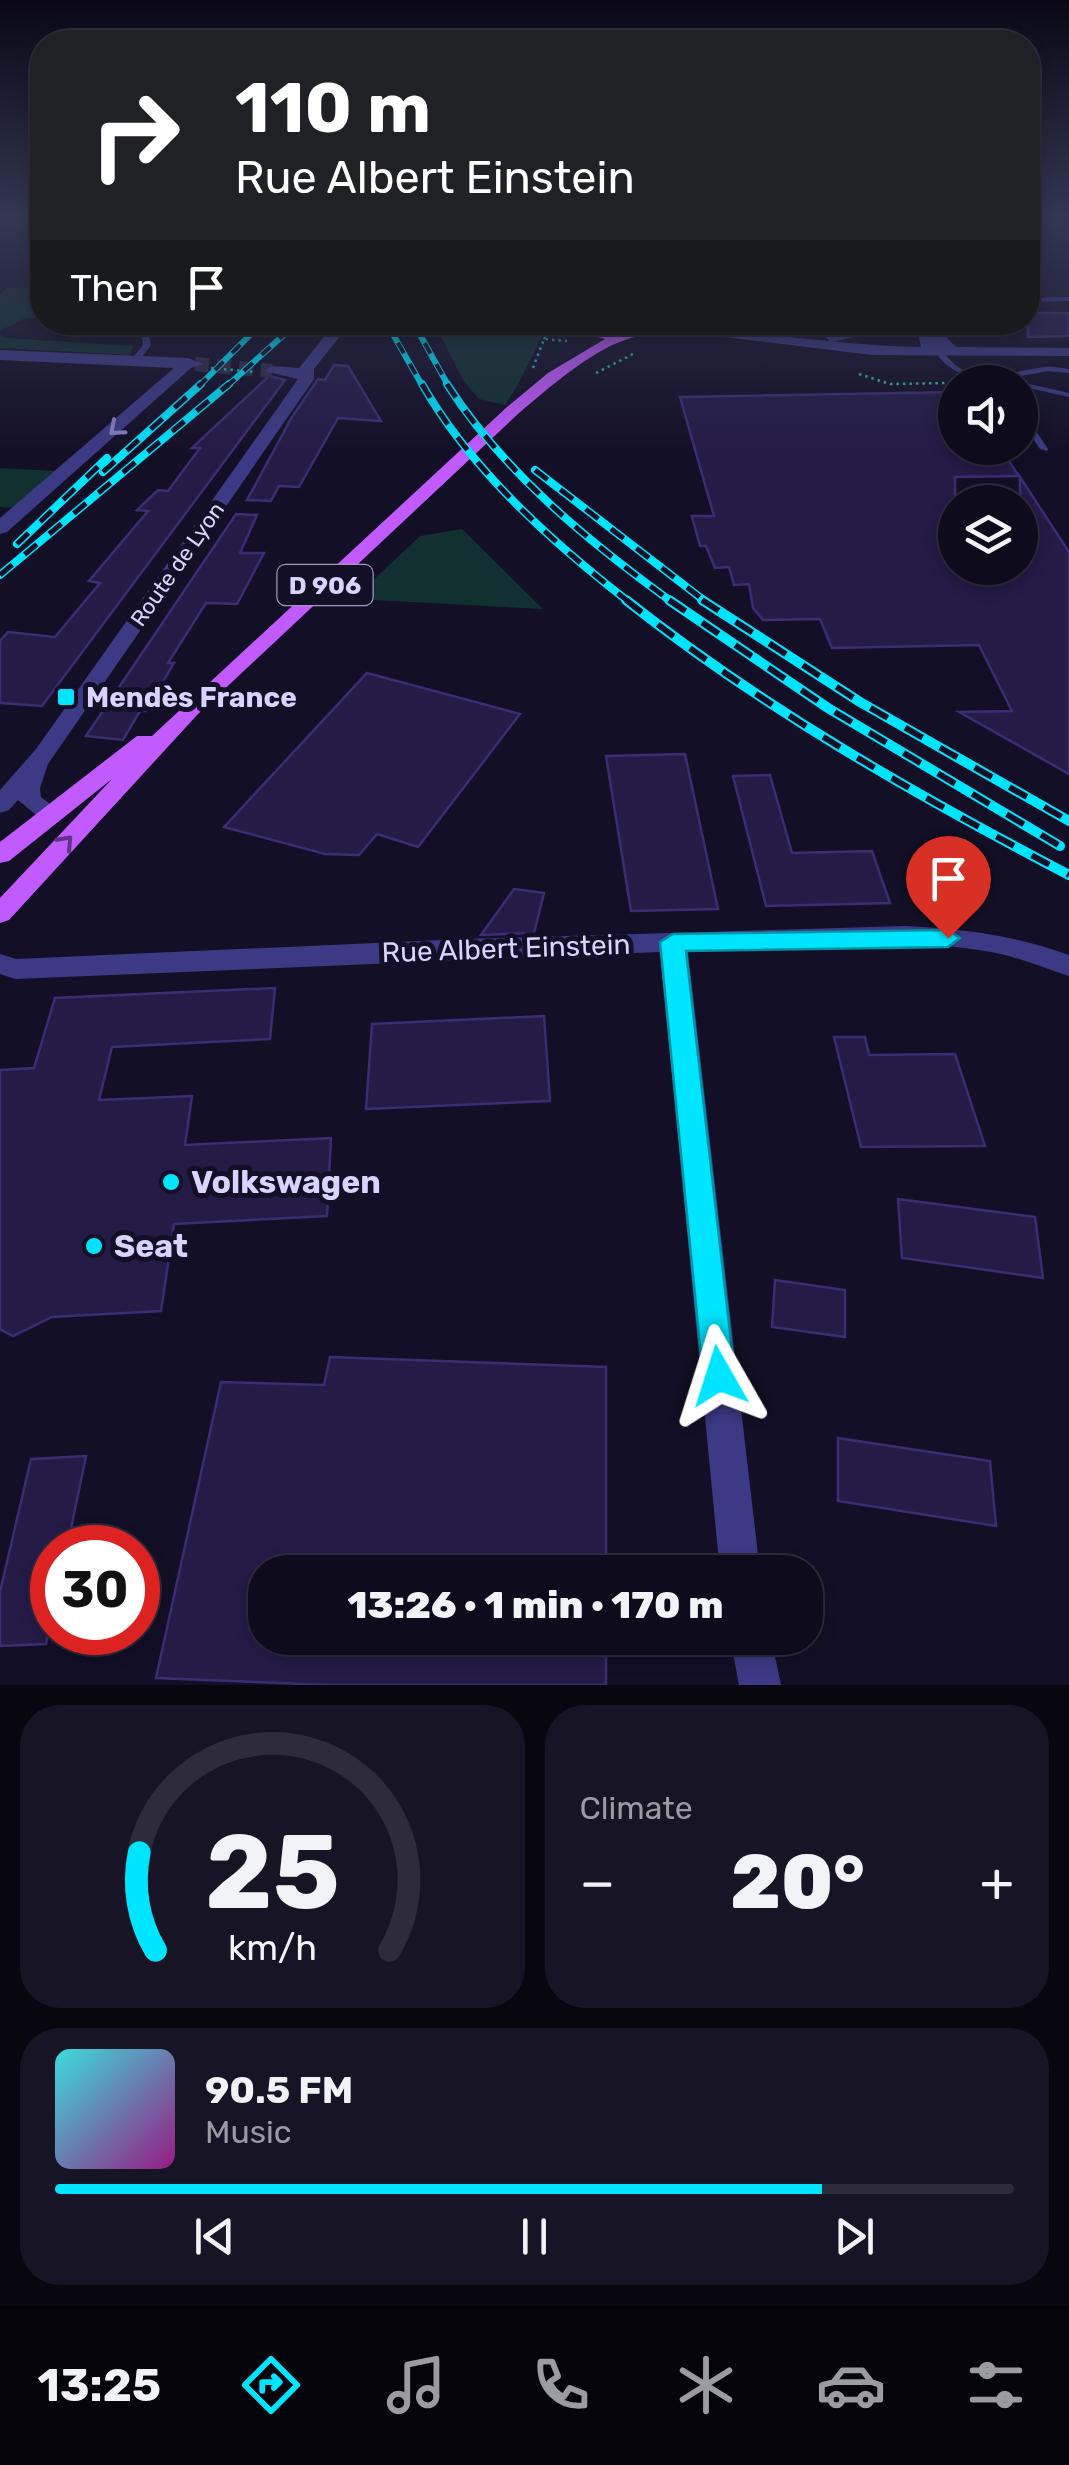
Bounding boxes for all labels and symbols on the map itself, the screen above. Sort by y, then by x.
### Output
one-way arrow [109,417,127,435]
street label: Route de Lyon [125,497,230,632]
road number: D 906 [278,565,372,605]
place label: Mendès France [86,681,297,714]
marker: Mendès France [55,686,77,708]
one-way arrow [54,836,72,854]
pin [906,836,991,939]
street label: Rue Albert Einstein [381,928,631,969]
place label: Volkswagen [191,1163,381,1201]
marker: Volkswagen [160,1171,182,1193]
place label: Seat [114,1227,188,1265]
marker: Seat [83,1235,105,1257]
position arrow [667,1324,771,1428]
speed limit sign: 30 [30,1525,160,1655]

